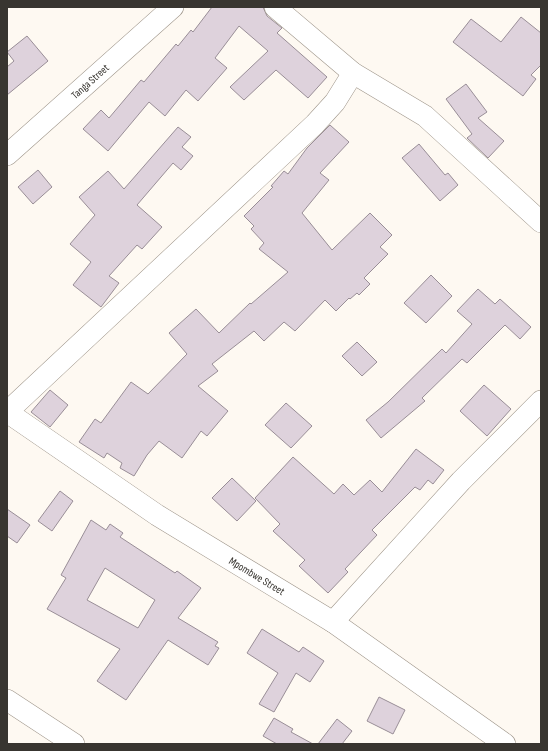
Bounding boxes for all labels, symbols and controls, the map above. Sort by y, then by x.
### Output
street label: Tanga Street [69,61,112,102]
street label: Mpombwe Street [227,554,288,598]

